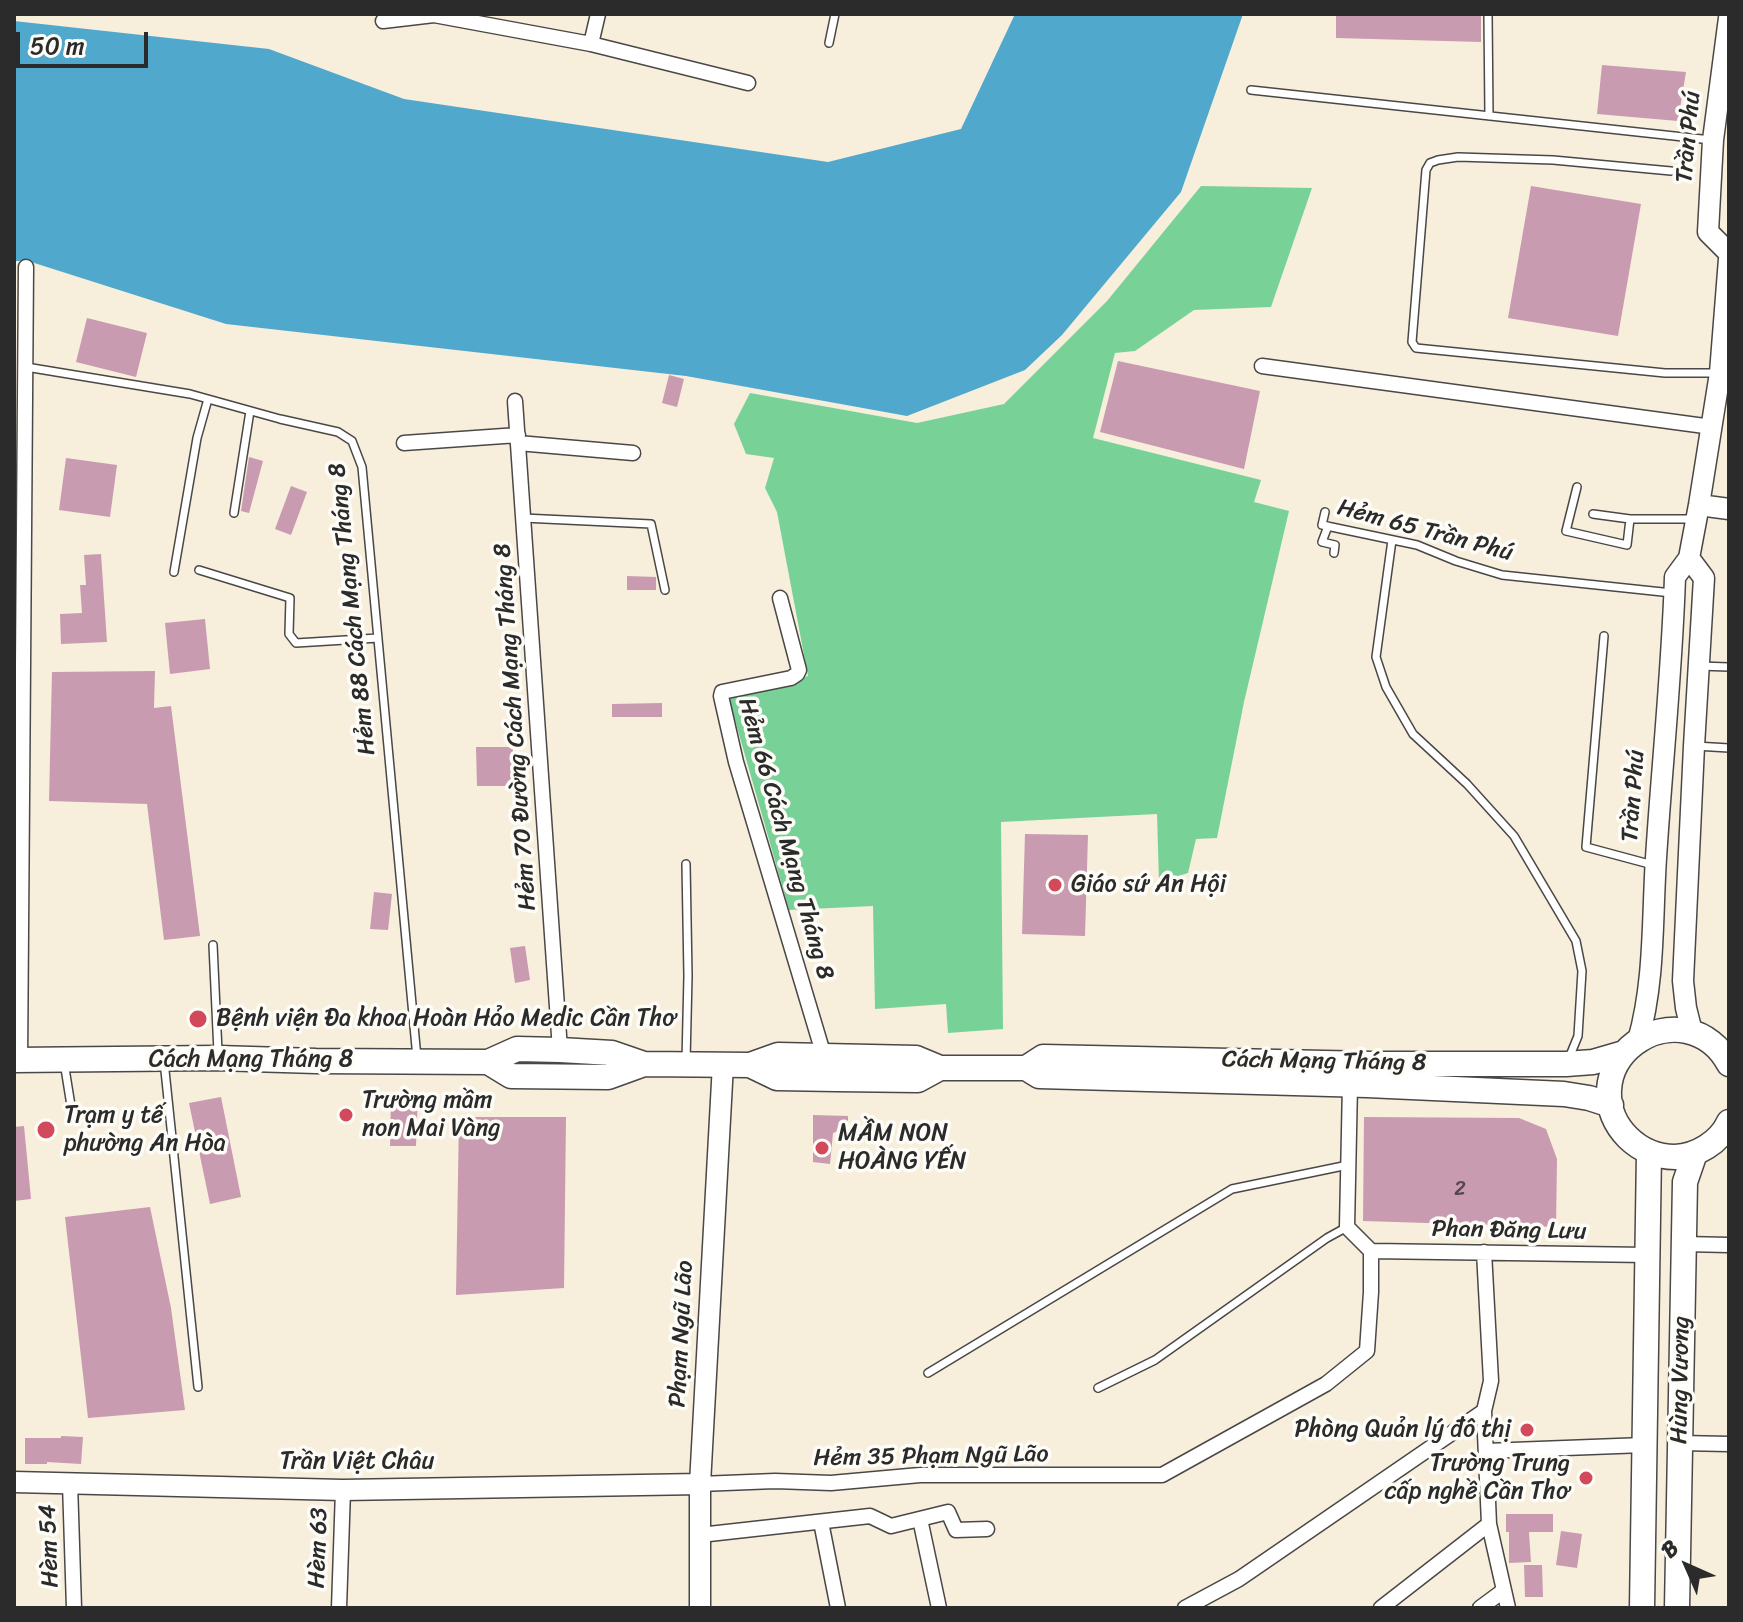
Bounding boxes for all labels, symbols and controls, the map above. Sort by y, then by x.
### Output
scale bar [20,16,152,66]
text: 50 m [30,25,85,67]
street label: Trần Phú [1671,90,1707,184]
street label: Hẻm 88 Cách Mạng Tháng 8 [323,461,383,757]
street label: Hẻm 65 Trần Phú [1334,494,1516,568]
street label: Hẻm 70 Đường Cách Mạng Tháng 8 [489,542,543,912]
street label: Hẻm 66 Cách Mạng Tháng 8 [731,695,839,983]
street label: Trần Phú [1616,749,1652,843]
place label: Giáo sứ An Hội [1071,871,1226,899]
marker: Giáo sứ An Hội [1046,876,1064,894]
place label: Bệnh viện Đa khoa Hoàn Hảo Medic Cần Thơ [216,1005,676,1033]
marker: Bệnh viện Đa khoa Hoàn Hảo Medic Cần Thơ [187,1008,209,1030]
street label: Cách Mạng Tháng 8 [149,1046,353,1074]
street label: Cách Mạng Tháng 8 [1222,1046,1426,1078]
place label: Trường mầm non Mai Vàng [362,1087,500,1143]
place label: Trạm y tế phường An Hòa [64,1102,226,1158]
marker: Trường mầm non Mai Vàng [337,1106,355,1124]
marker: Trạm y tế phường An Hòa [35,1119,57,1141]
place label: MẦM NON HOÀNG YẾN [838,1120,966,1176]
marker: MẦM NON HOÀNG YẾN [813,1139,831,1157]
house number: 2 [1454,1178,1466,1202]
street label: Phan Đăng Lưu [1431,1215,1587,1247]
street label: Phạm Ngũ Lão [664,1260,700,1408]
street label: Hùng Vương [1665,1316,1697,1444]
place label: Phòng Quản lý đô thị [1294,1416,1511,1444]
marker: Phòng Quản lý đô thị [1518,1421,1536,1439]
street label: Hẻm 35 Phạm Ngũ Lão [813,1441,1049,1473]
street label: Trần Việt Châu [280,1448,434,1476]
place label: Trường Trung cấp nghề Cần Thơ [1385,1450,1570,1506]
marker: Trường Trung cấp nghề Cần Thơ [1577,1469,1595,1487]
street label: Hèm 54 [34,1504,66,1588]
street label: Hèm 63 [303,1507,335,1589]
north arrow [1647,1526,1727,1606]
text: B [1651,1530,1688,1567]

